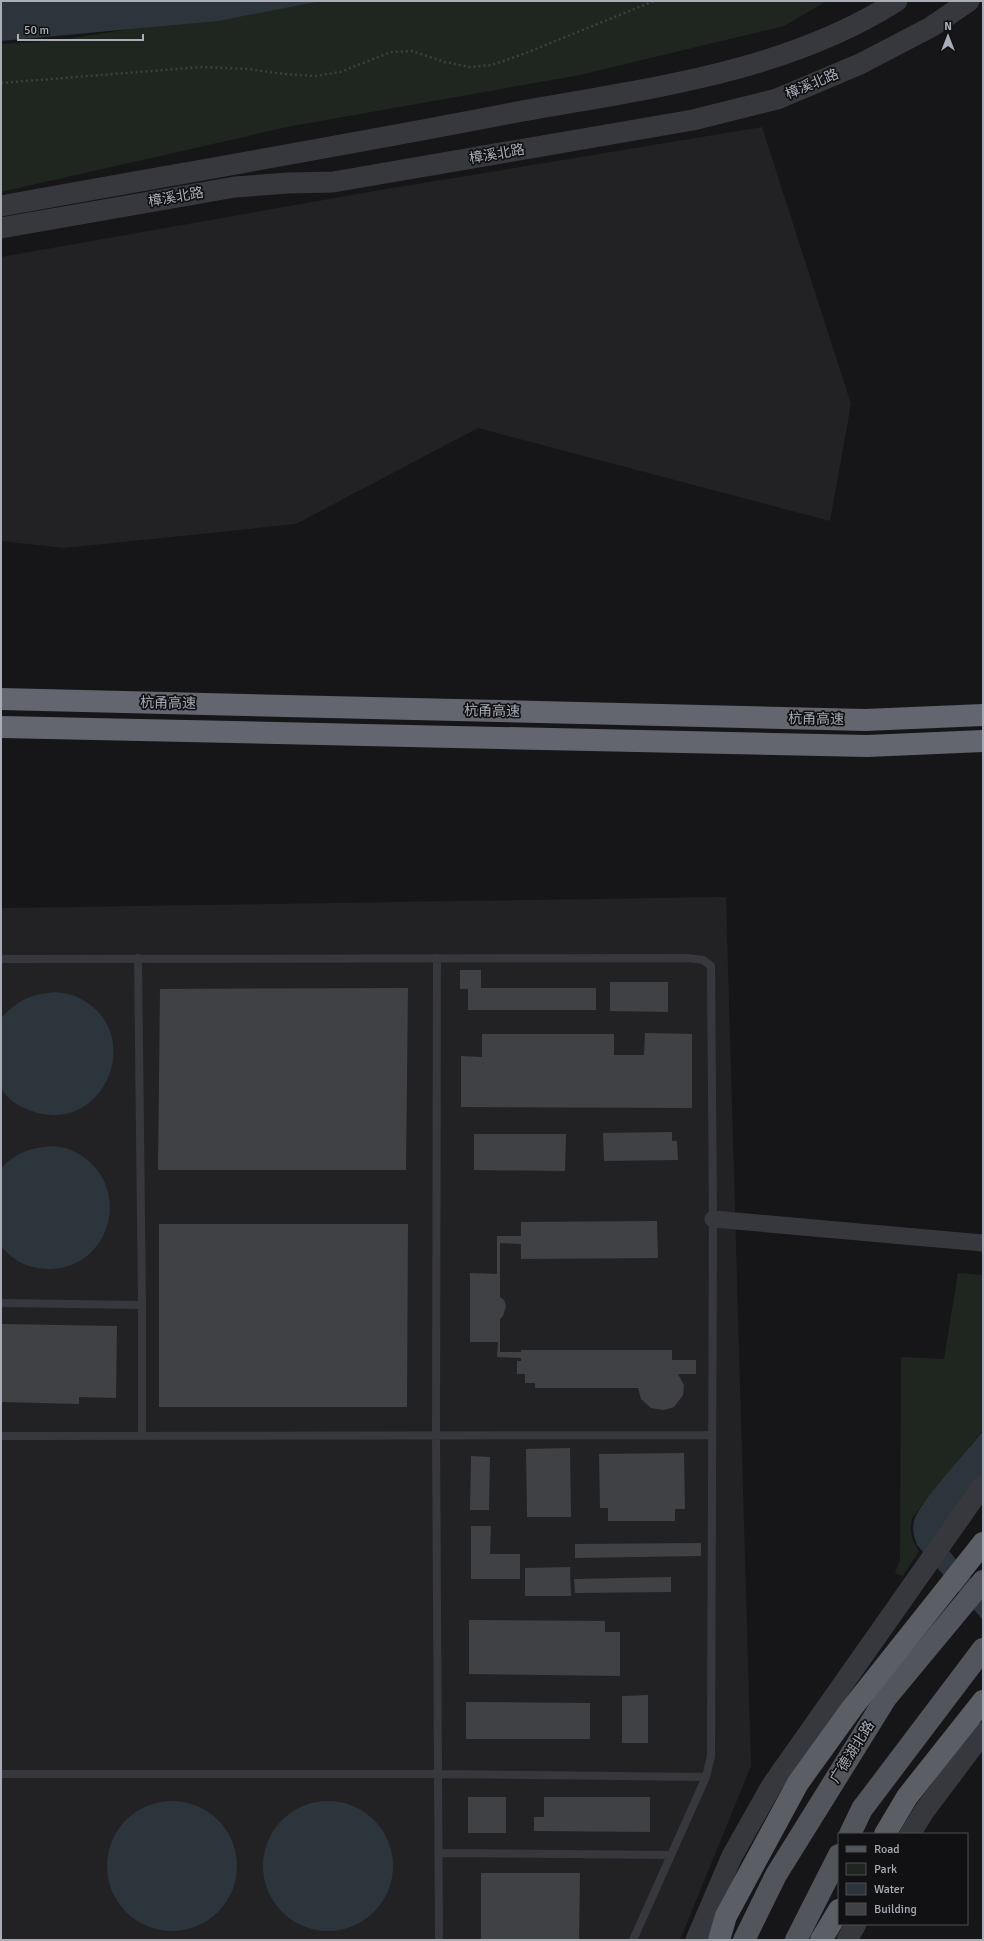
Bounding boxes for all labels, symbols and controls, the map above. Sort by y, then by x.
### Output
scale bar [18,16,143,42]
north arrow [928,16,968,56]
text: N [944,20,952,33]
text: 50 m [24,23,49,38]
street label: 樟溪北路 [783,65,841,103]
street label: 樟溪北路 [468,141,526,167]
street label: 樟溪北路 [147,184,205,210]
street label: 杭甬高速 [140,694,196,712]
street label: 杭甬高速 [464,702,520,720]
street label: 杭甬高速 [788,710,844,728]
street label: 广德湖北路 [826,1718,878,1786]
legend [838,1833,968,1925]
text: Road [874,1842,900,1857]
text: Park [874,1862,897,1877]
text: Water [874,1882,905,1897]
text: Building [874,1902,917,1917]

